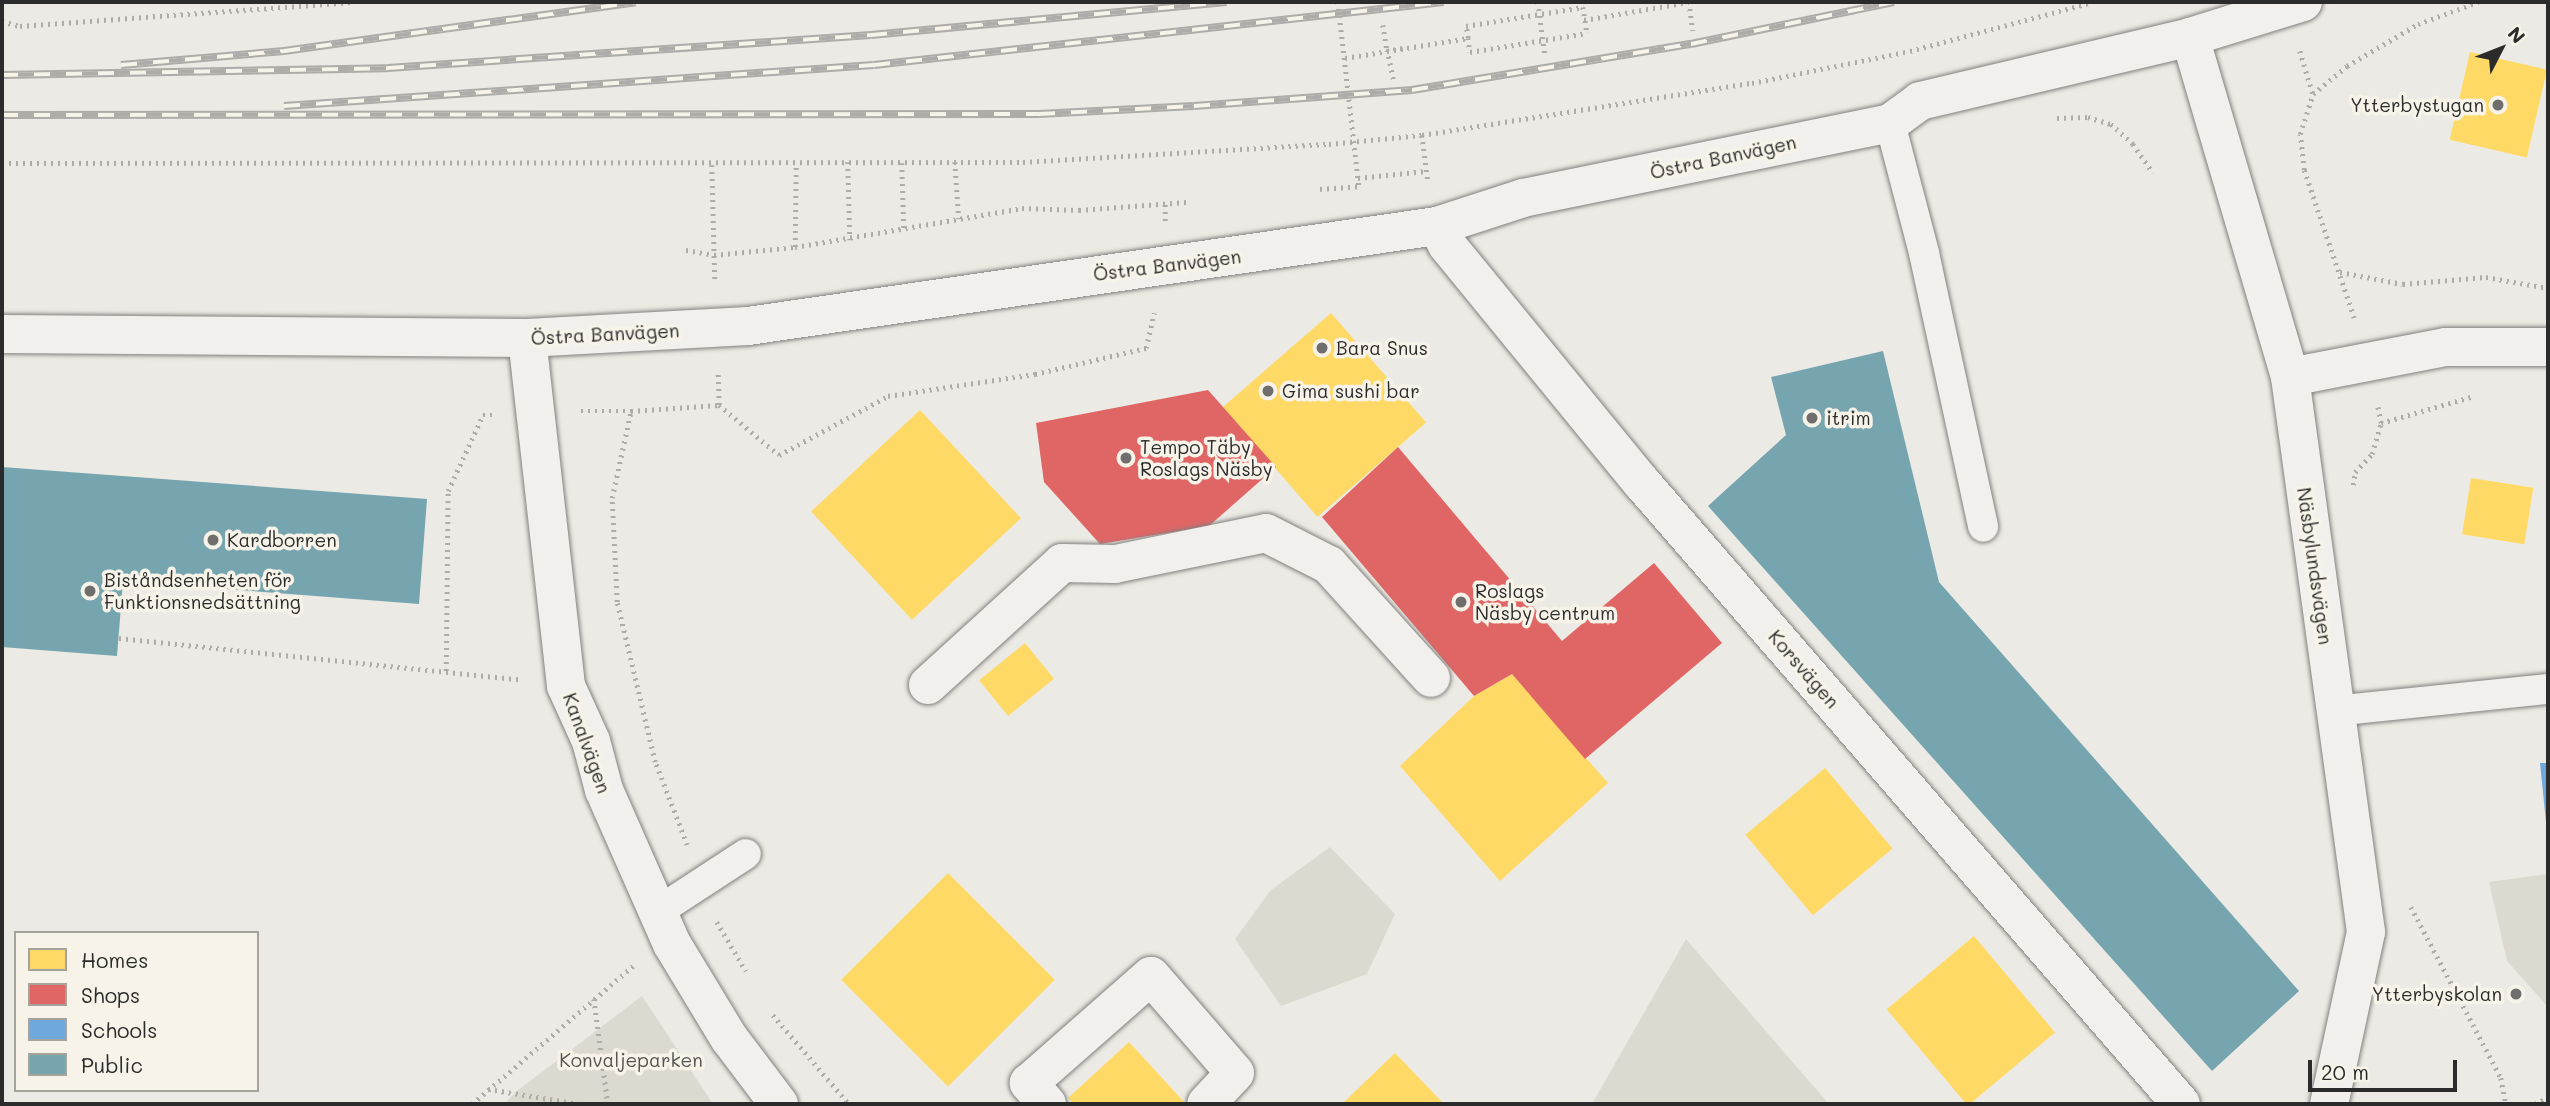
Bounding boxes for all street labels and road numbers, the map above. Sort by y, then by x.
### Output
street label: Östra Banvägen [1648,130,1798,184]
street label: Östra Banvägen [1092,245,1242,285]
street label: Östra Banvägen [530,319,680,349]
street label: Näsbylundsvägen [2293,486,2337,646]
street label: Korsvägen [1764,625,1844,713]
street label: Kanalvägen [558,690,616,796]

